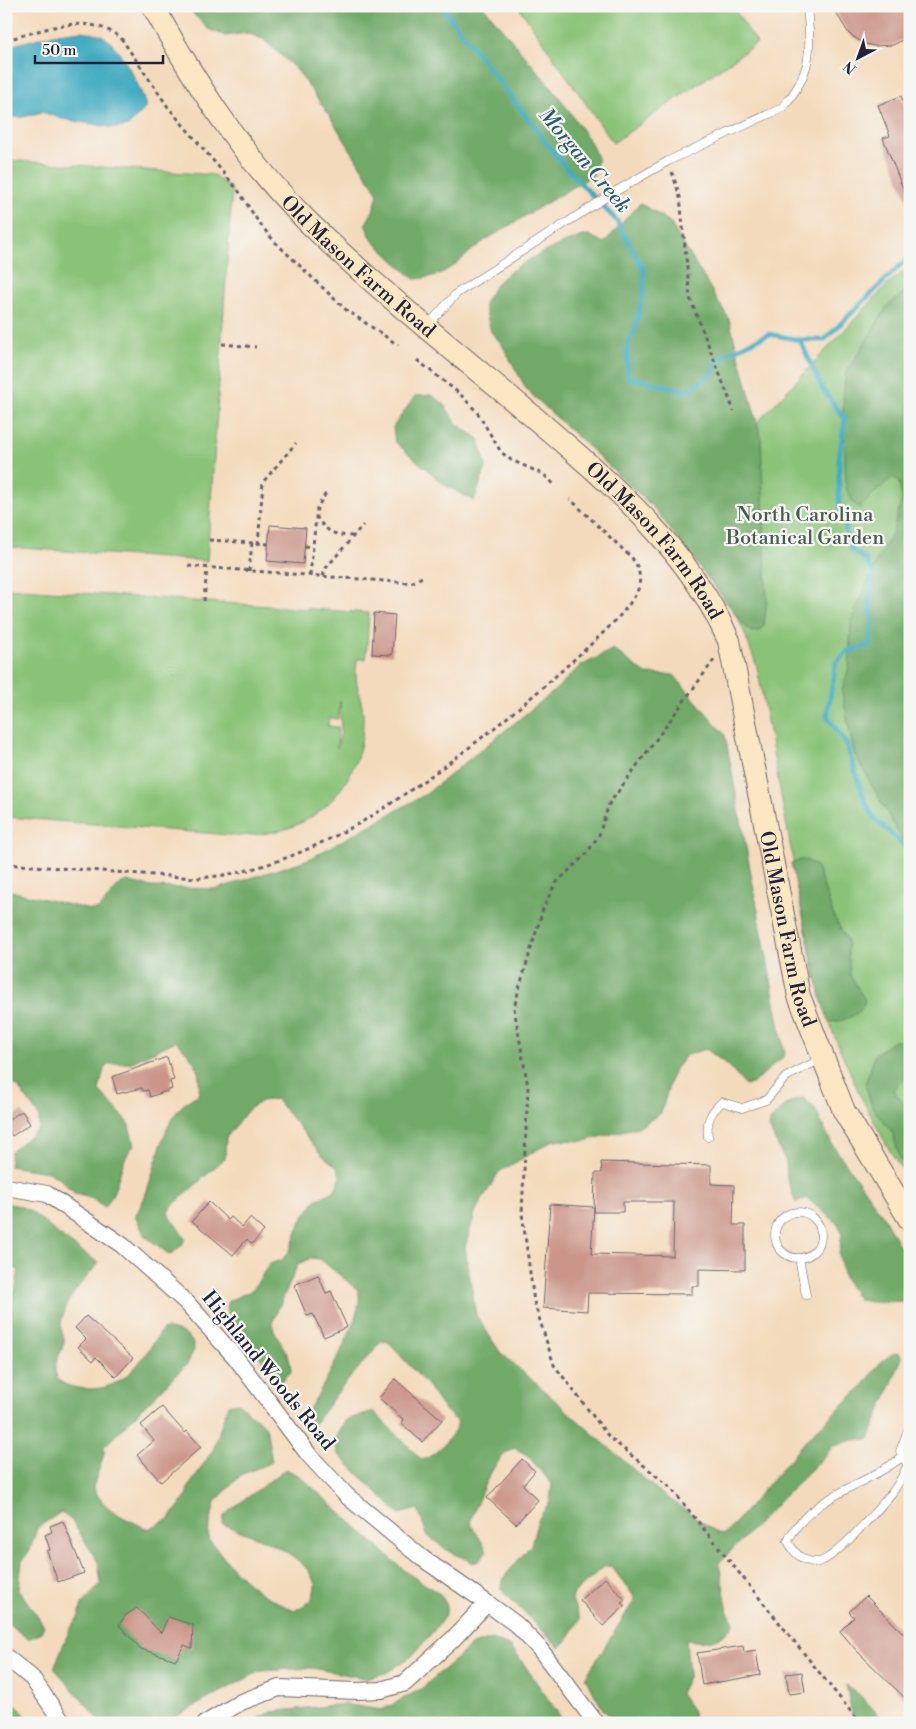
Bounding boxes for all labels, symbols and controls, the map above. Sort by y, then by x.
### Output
scale bar [35,32,162,64]
north arrow [834,32,884,82]
text: 50 m [42,41,76,60]
text: N [840,57,860,77]
water label: Morgan Creek [533,103,636,219]
street label: Old Mason Farm Road [275,191,441,344]
street label: Old Mason Farm Road [580,457,728,625]
park label: North Carolina Botanical Garden [725,503,884,551]
street label: Old Mason Farm Road [753,829,821,1032]
street label: Highland Woods Road [196,1286,340,1456]

